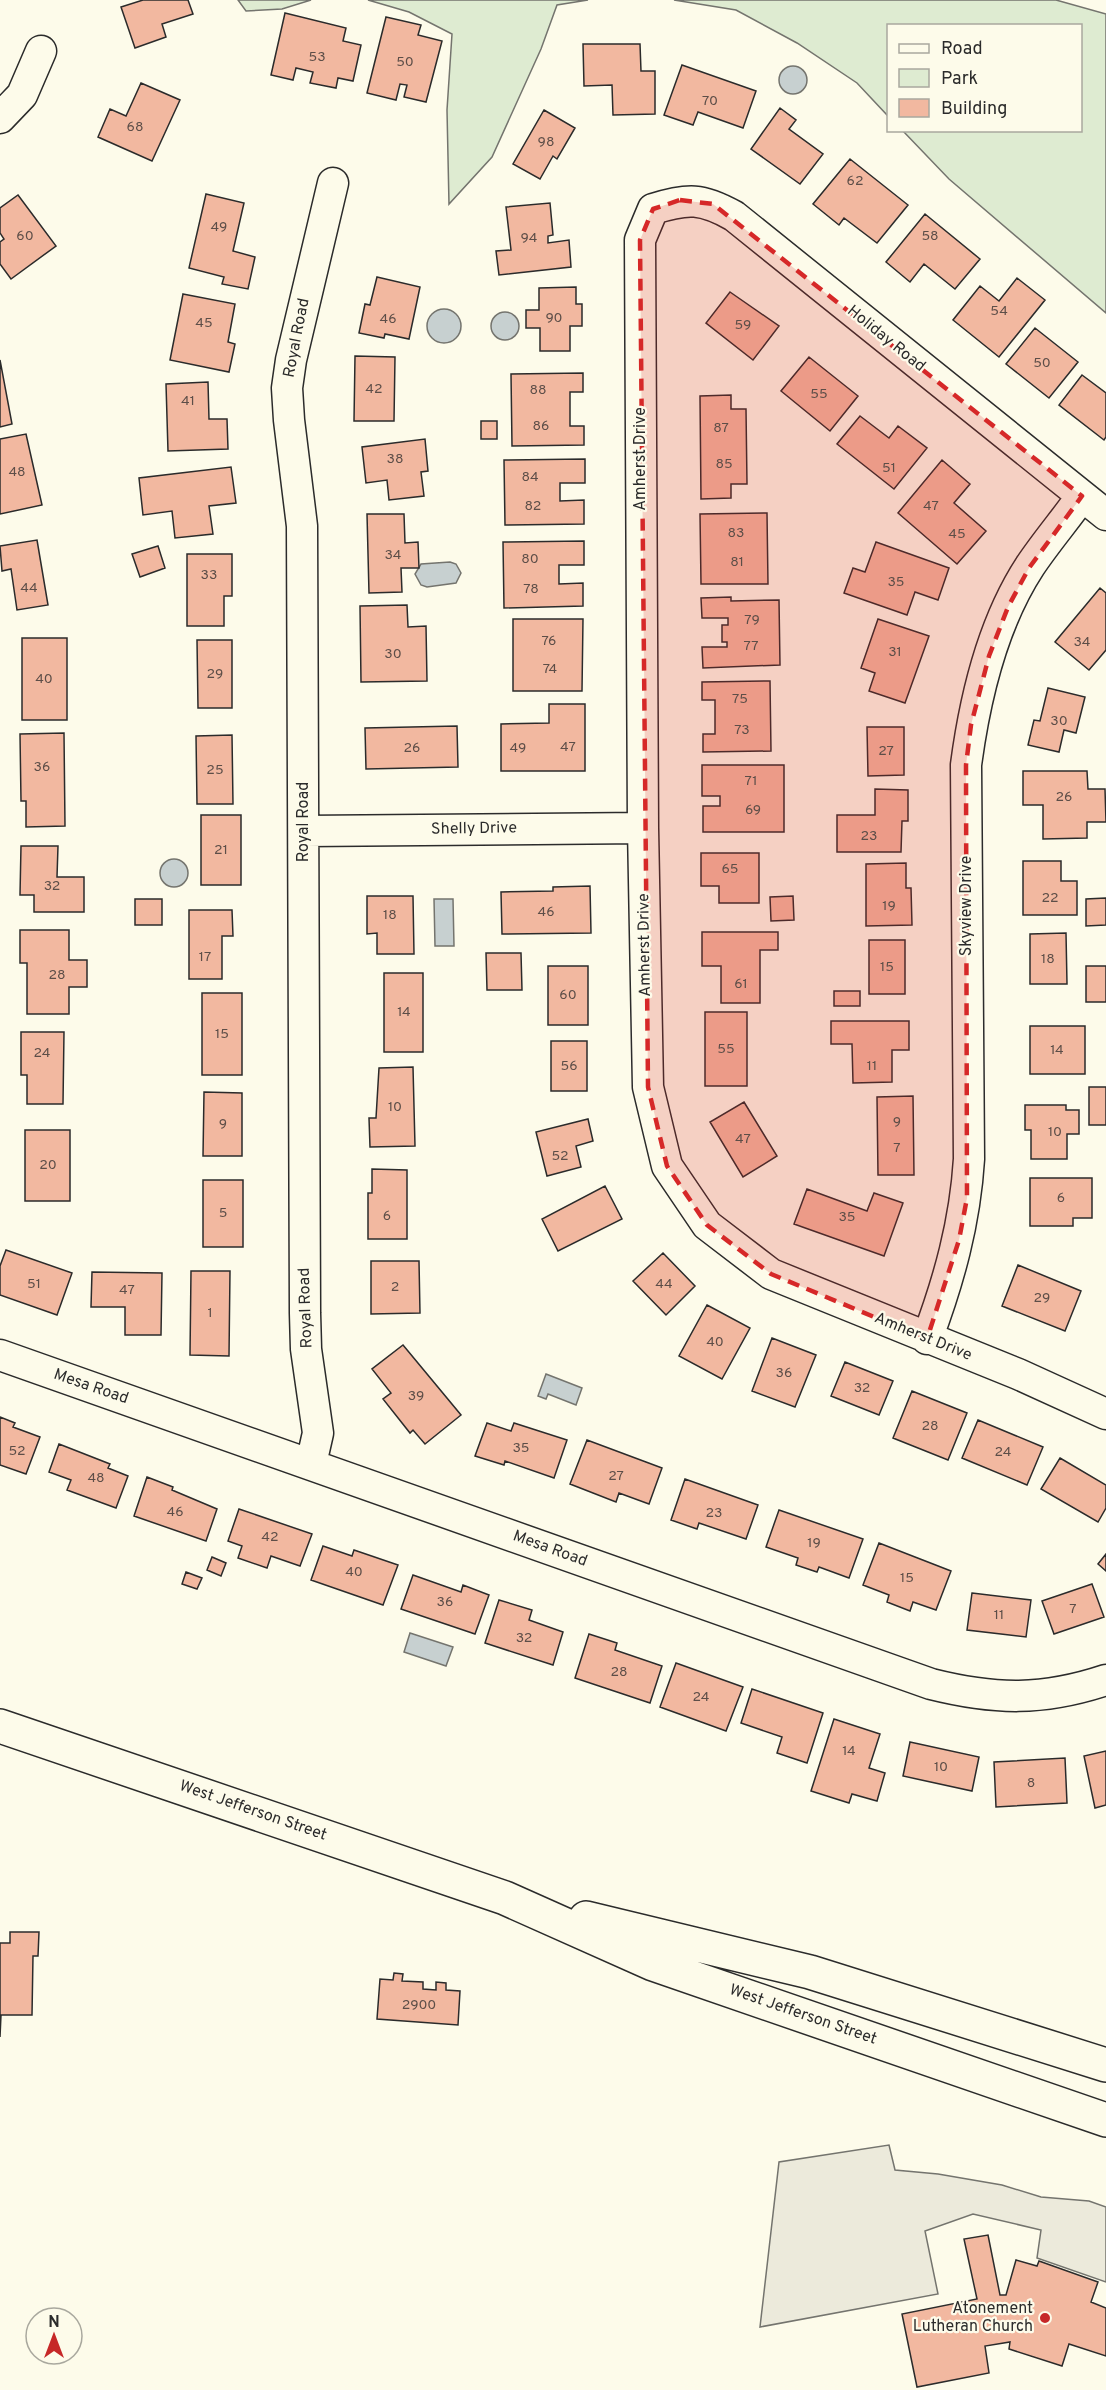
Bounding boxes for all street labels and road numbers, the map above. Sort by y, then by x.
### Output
street label: Royal Road [279,297,315,379]
street label: Holiday Road [843,301,929,377]
street label: Amherst Drive [631,407,651,511]
street label: Royal Road [294,782,314,862]
street label: Shelly Drive [431,818,517,840]
street label: Skyview Drive [957,856,977,956]
street label: Amherst Drive [634,893,656,997]
street label: Royal Road [295,1267,317,1349]
street label: Amherst Drive [871,1308,975,1366]
street label: Mesa Road [51,1365,131,1409]
street label: Mesa Road [510,1526,590,1572]
street label: West Jefferson Street [177,1776,329,1846]
street label: West Jefferson Street [727,1980,879,2050]

